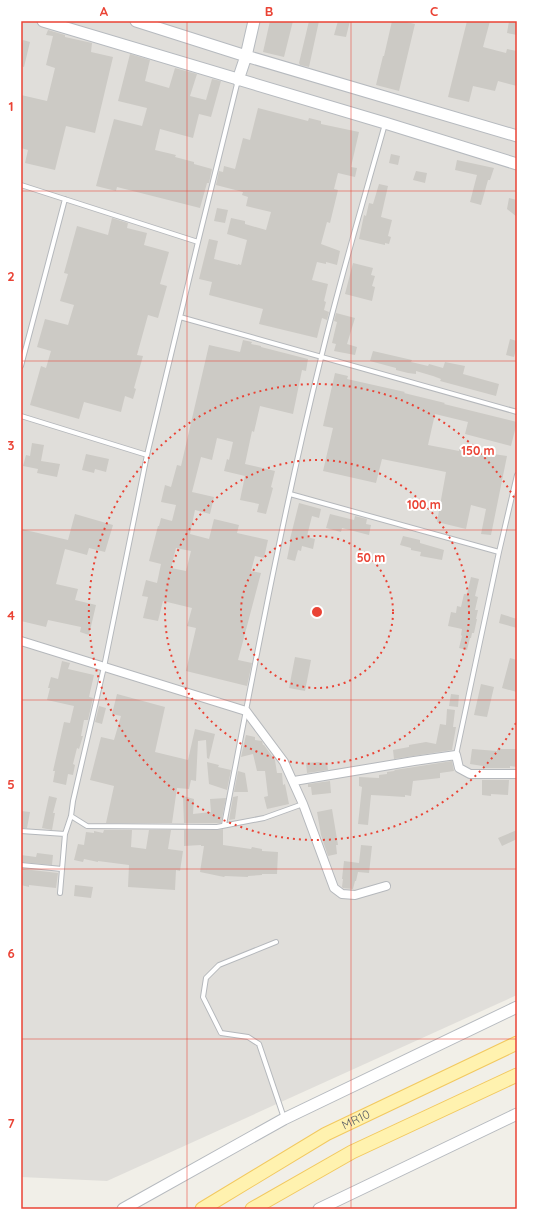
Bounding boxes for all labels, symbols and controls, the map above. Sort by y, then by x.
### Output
text: A [100,3,109,19]
text: B [265,3,273,19]
text: C [430,3,438,19]
text: 1 [8,98,14,114]
text: 2 [7,268,15,284]
text: 3 [8,437,15,453]
text: 150 m [461,443,495,458]
text: 100 m [407,497,441,512]
text: 50 m [357,550,385,565]
centre of rings [310,605,324,619]
text: 4 [7,607,15,623]
text: 5 [7,776,15,792]
text: 6 [7,945,15,961]
street label: MR10 [339,1106,372,1132]
text: 7 [7,1115,15,1131]

